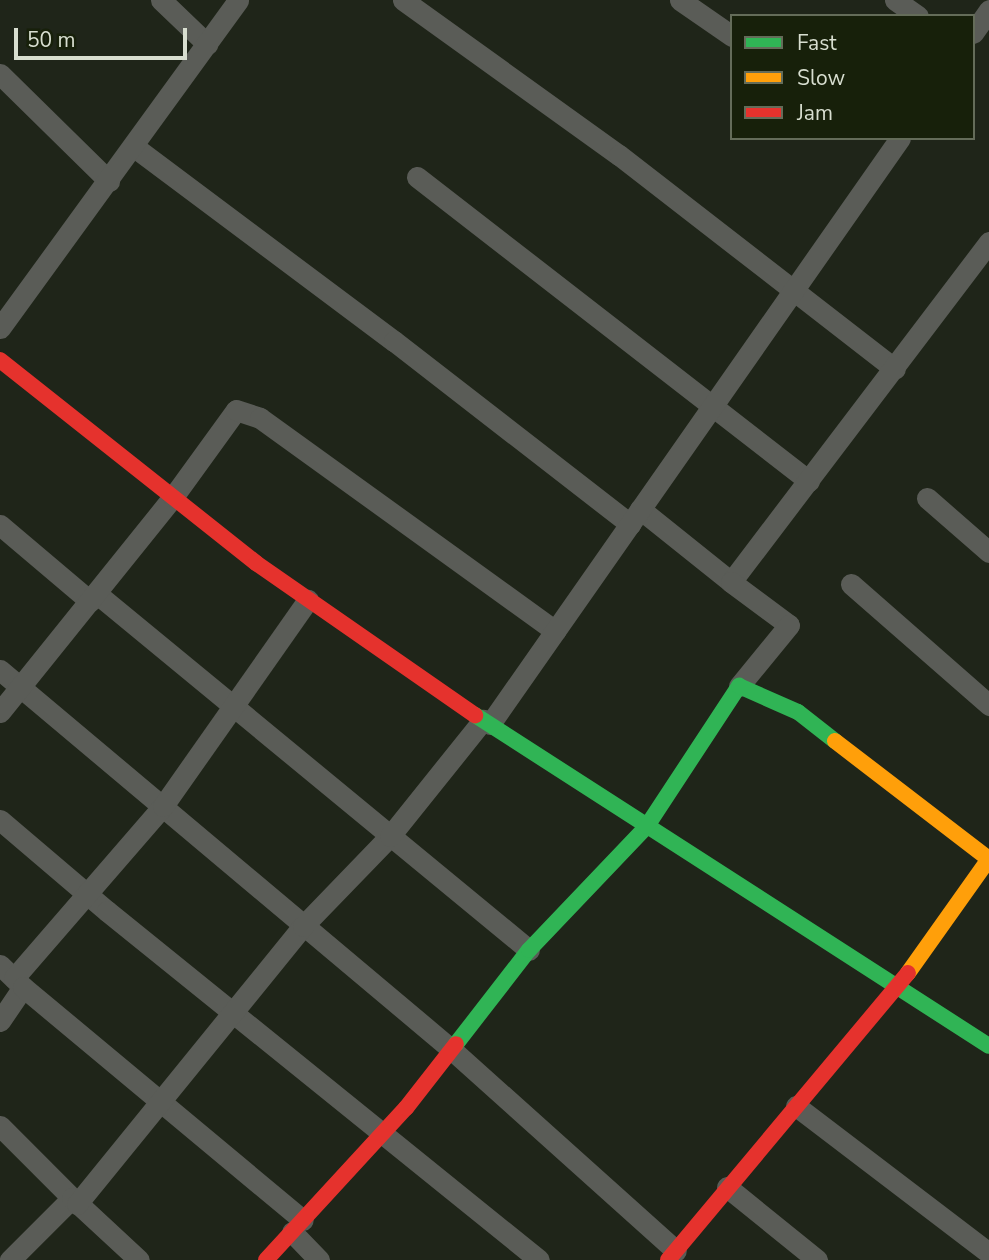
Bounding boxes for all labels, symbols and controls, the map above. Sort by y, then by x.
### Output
scale bar [18,14,191,58]
legend [730,14,975,140]
text: 50 m [27,26,76,54]
text: Fast [797,29,837,57]
text: Slow [797,64,845,92]
text: Jam [797,99,833,127]

